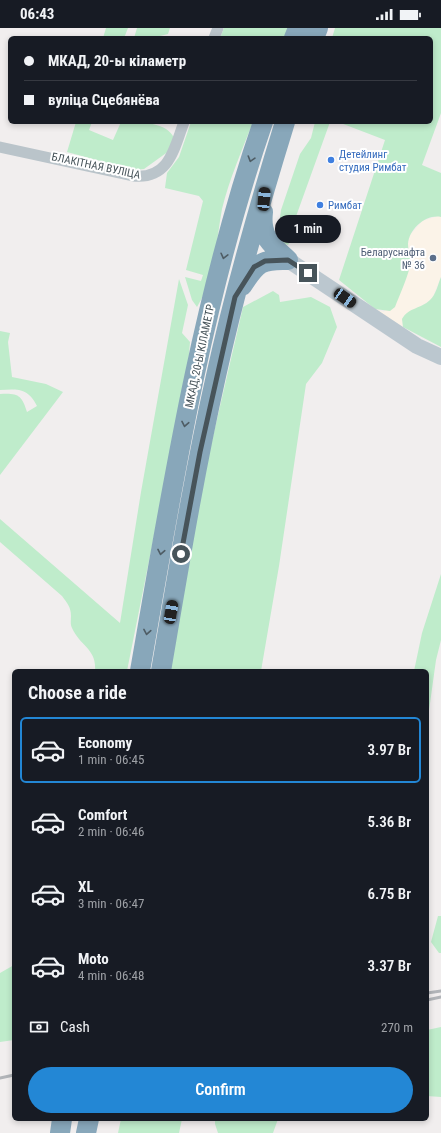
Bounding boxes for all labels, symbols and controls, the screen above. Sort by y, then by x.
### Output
text: 06:43 [20,5,54,23]
text: МКАД, 20-ы кіламетр [48,52,186,70]
text: вуліца Сцебянёва [48,91,160,109]
place label: Детейлинг студия Римбат [339,148,407,174]
street label: БЛАКІТНАЯ ВУЛІЦА [50,150,142,182]
one-way arrow [248,155,256,162]
marker: Детейлинг студия Римбат [326,155,336,165]
car [257,187,271,211]
place label: Римбат [328,199,362,212]
marker: Римбат [315,200,325,210]
callout: 1 min [275,215,341,243]
text: 1 min [294,221,322,236]
place label: Беларуснафта № 36 [361,246,425,272]
one-way arrow [220,253,228,259]
marker: Беларуснафта № 36 [428,253,438,263]
route end [299,264,317,282]
car [332,286,358,310]
street label: МКАД, 20-Ы КІЛАМЕТР [183,303,217,409]
one-way arrow [182,421,190,427]
route start [172,545,190,563]
one-way arrow [158,548,166,555]
car [163,599,179,625]
one-way arrow [143,629,151,635]
text: Choose a ride [28,682,127,703]
icon: car [30,732,66,768]
text: Economy [78,734,132,752]
text: 3.97 Br [367,741,411,759]
text: 1 min · 06:45 [78,752,144,767]
icon: car [30,804,66,840]
text: Comfort [78,806,127,824]
text: 5.36 Br [367,813,411,831]
text: 2 min · 06:46 [78,824,144,839]
icon: car [30,876,66,912]
text: XL [78,878,94,896]
text: 6.75 Br [367,885,411,903]
text: 3 min · 06:47 [78,896,144,911]
icon: car [30,948,66,984]
text: Moto [78,950,109,968]
text: 3.37 Br [367,957,411,975]
text: 4 min · 06:48 [78,968,144,983]
icon: cash [28,1016,50,1038]
text: Cash [60,1018,90,1036]
text: 270 m [381,1020,413,1035]
button: Confirm [28,1067,413,1113]

